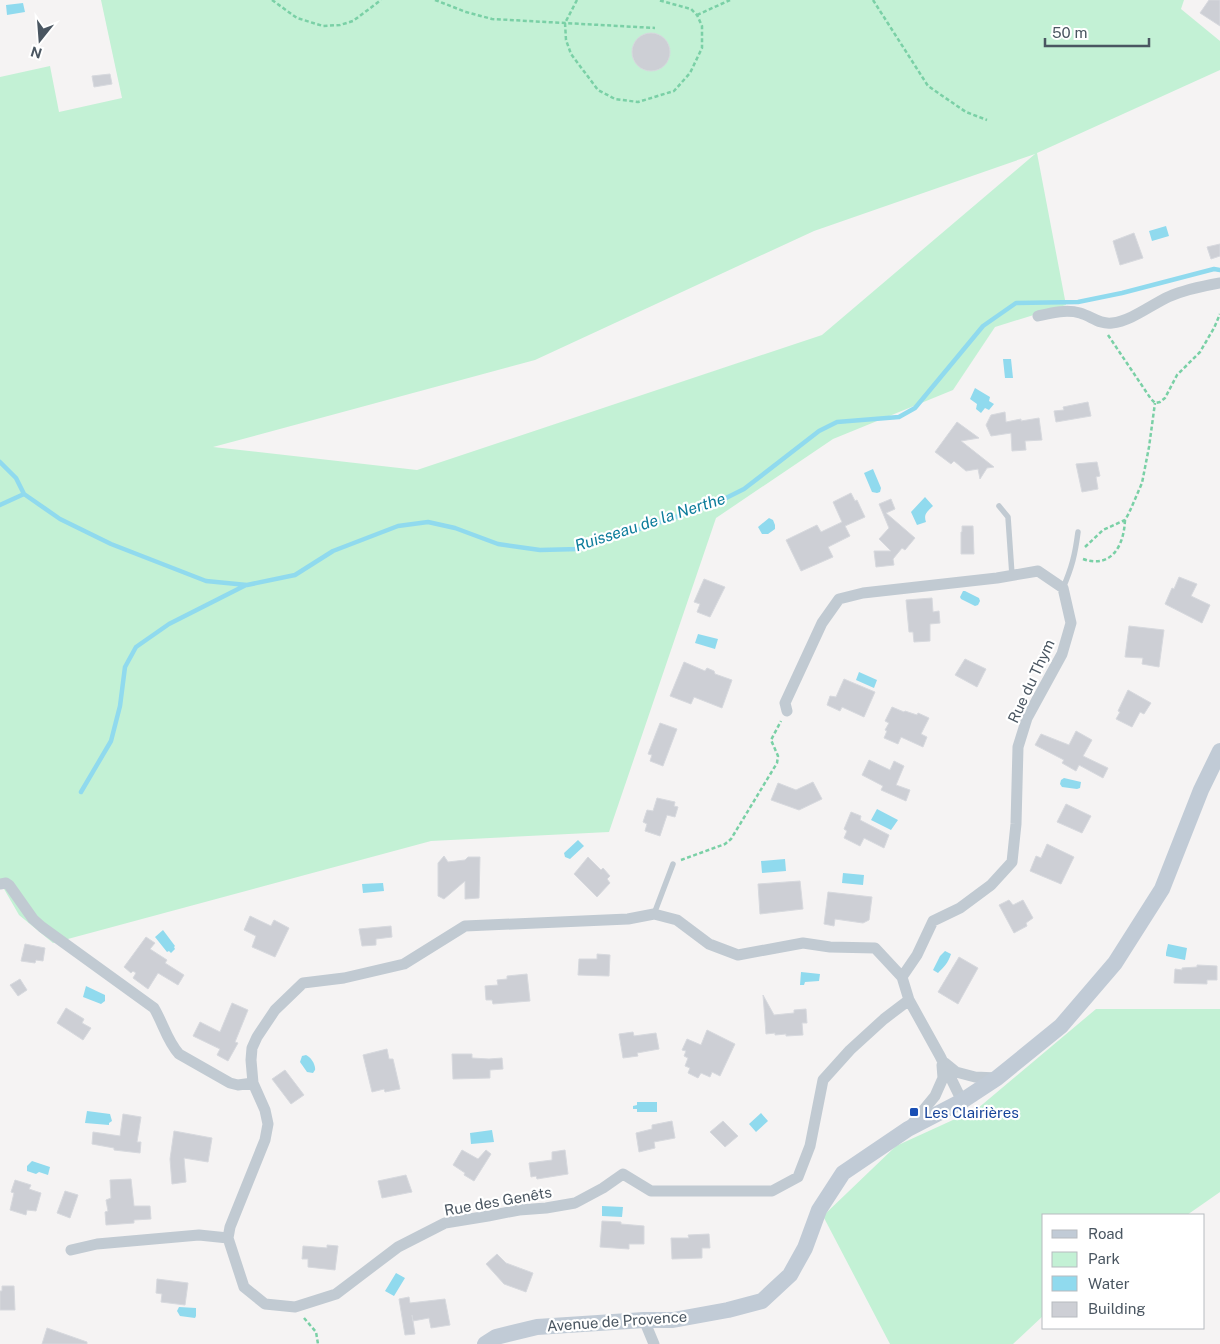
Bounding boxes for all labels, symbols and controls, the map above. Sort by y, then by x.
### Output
north arrow [15,15,65,65]
scale bar [1045,15,1149,47]
text: 50 m [1052,24,1087,41]
text: N [29,43,44,62]
water label: Ruisseau de la Nerthe [572,489,728,555]
street label: Rue du Thym [1004,637,1058,725]
place label: Les Clairières [924,1104,1019,1121]
marker: Les Clairières [908,1106,920,1118]
street label: Rue des Genêts [443,1183,553,1219]
legend [1042,1214,1205,1329]
text: Road [1088,1225,1124,1242]
text: Park [1088,1250,1120,1267]
text: Water [1088,1275,1130,1292]
text: Building [1088,1300,1146,1317]
street label: Avenue de Provence [546,1308,688,1334]

